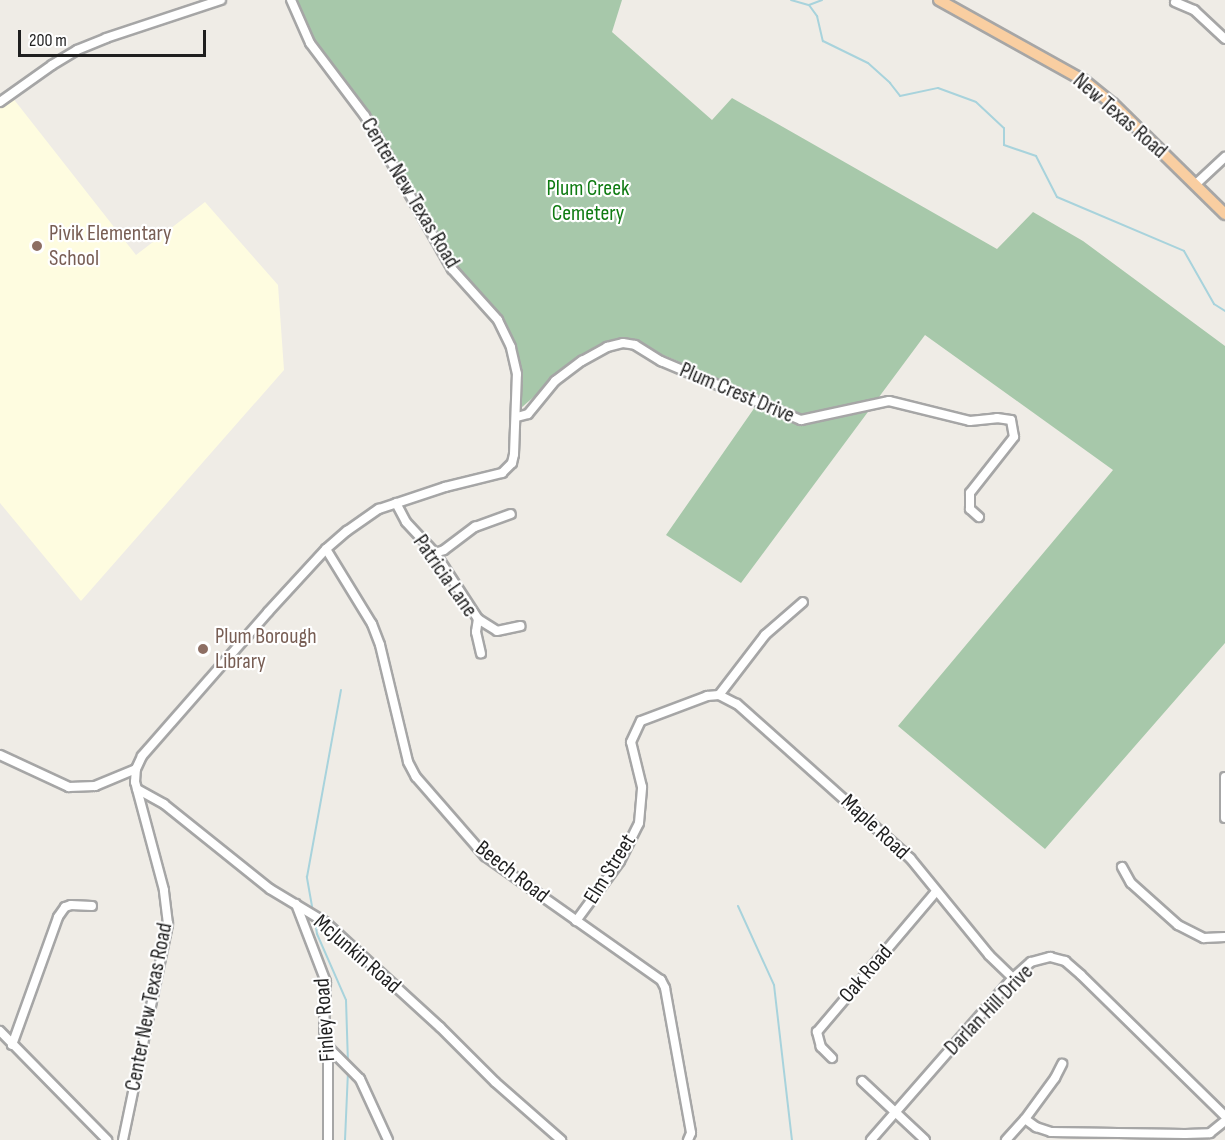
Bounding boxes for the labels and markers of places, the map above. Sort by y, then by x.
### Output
place label: Pivik Elementary School [49,220,171,272]
marker: Pivik Elementary School [30,239,44,253]
place label: Plum Borough Library [215,623,317,674]
marker: Plum Borough Library [196,642,210,656]

